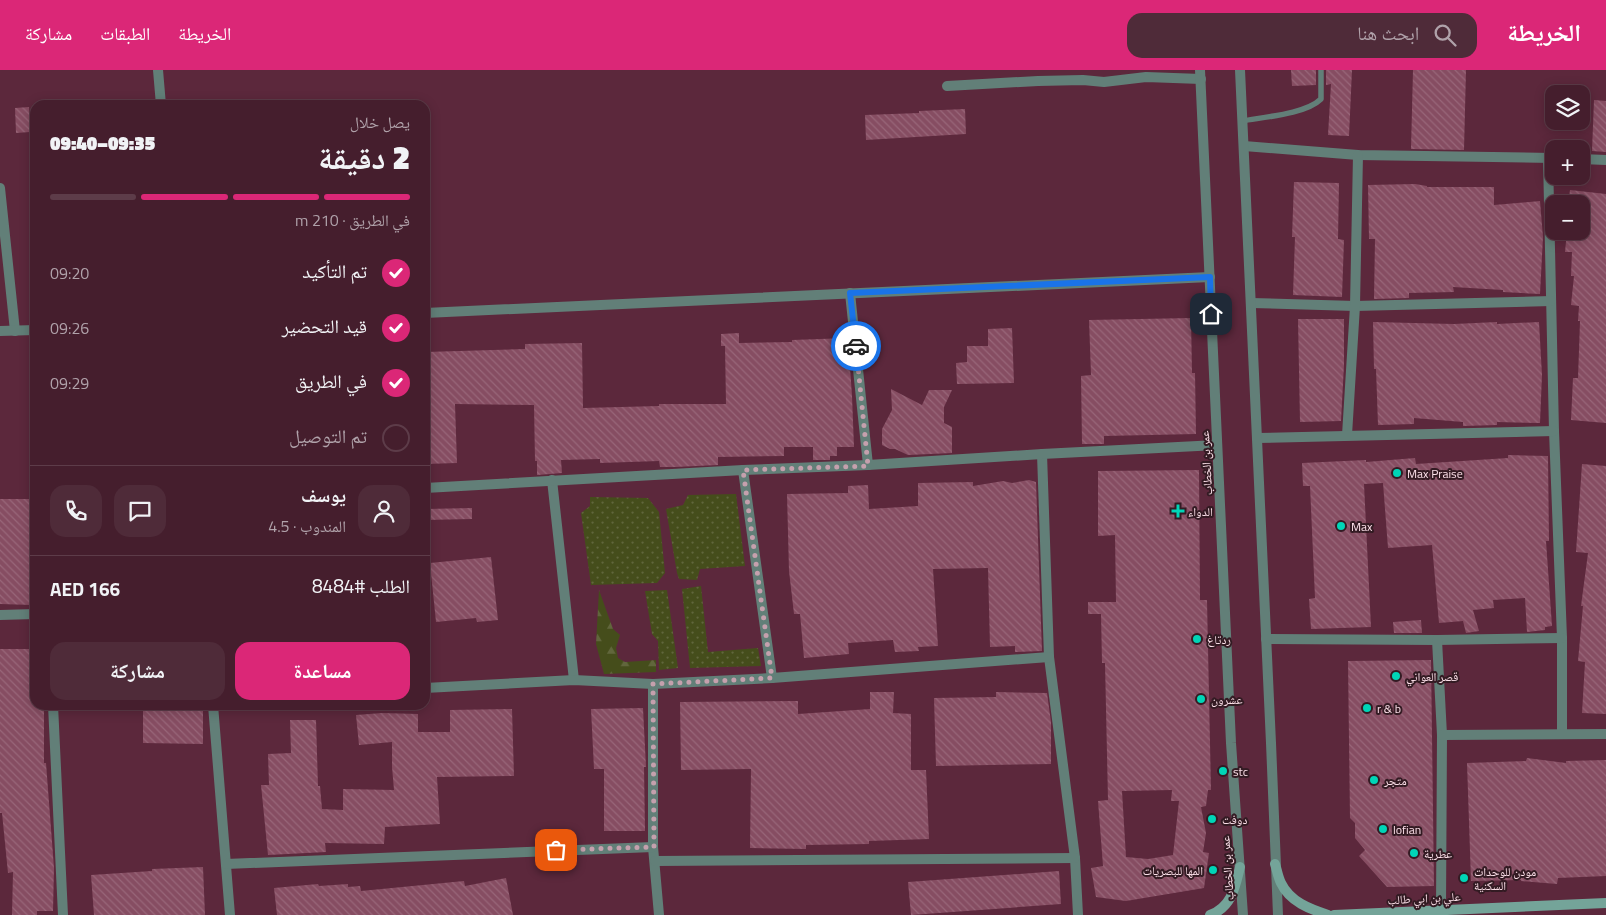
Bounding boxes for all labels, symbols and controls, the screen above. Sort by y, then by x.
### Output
search box [1127,13,1477,58]
text: الخريطة [1507,14,1581,50]
text: ابحث هنا [1357,18,1419,47]
text: مشاركة [25,20,72,47]
text: الطبقات [100,20,150,47]
text: الخريطة [178,20,231,47]
icon: search [1431,21,1459,49]
map controls [1545,85,1590,240]
button: layers [1545,85,1590,130]
text: يصل خلال [350,110,410,134]
text: 09:35–09:40 [50,128,155,157]
text: 2 دقيقة [318,133,410,181]
button: + [1545,140,1590,185]
button: − [1545,195,1590,240]
text: في الطريق · 210 m [295,208,410,232]
text: تم التأكيد [302,256,367,285]
icon: check [382,259,410,287]
text: 09:20 [50,261,89,285]
pin [1190,293,1232,335]
icon: home [1197,300,1225,328]
text: قيد التحضير [282,311,367,340]
icon: check [382,314,410,342]
text: 09:26 [50,316,89,340]
courier [831,321,881,371]
icon: car [842,332,870,360]
text: في الطريق [295,366,367,395]
icon: check [382,369,410,397]
text: 09:29 [50,371,89,395]
text: تم التوصيل [289,421,367,450]
street label: عمر بن الخطاب [1195,430,1217,496]
place label: Max Praise [1407,464,1463,483]
marker: Max Praise [1391,467,1403,479]
text: يوسف [301,480,346,509]
button: phone [50,485,102,537]
button: chat [114,485,166,537]
button: person [358,485,410,537]
place label: الدواء [1188,502,1213,521]
marker: الدواء [1172,505,1184,517]
text: المندوب · 4.5 [268,514,346,538]
place label: Max [1351,517,1373,536]
marker: Max [1335,520,1347,532]
text: الطلب #8484 [312,571,410,600]
text: AED 166 [50,574,120,603]
place label: ردتاغ [1207,630,1231,649]
marker: ردتاغ [1191,633,1203,645]
button: مشاركة [50,642,225,700]
button: مساعدة [235,642,410,700]
place label: قصر العواني [1406,667,1458,687]
marker: قصر العواني [1390,670,1402,682]
place label: عشرون [1211,690,1243,709]
marker: عشرون [1195,693,1207,705]
place label: r & b [1377,699,1401,718]
marker: r & b [1361,702,1373,714]
place label: stc [1233,762,1248,781]
marker: stc [1217,765,1229,777]
place label: متجر [1383,771,1407,790]
marker: متجر [1368,774,1380,786]
place label: دوفت [1222,810,1247,829]
marker: دوفت [1206,813,1218,825]
place label: lofian [1393,820,1421,839]
marker: lofian [1377,823,1389,835]
pin [535,829,577,871]
street label: عمر بن الخطاب [1215,835,1239,901]
icon: bag [542,836,570,864]
place label: عطرية [1424,844,1452,863]
marker: عطرية [1408,847,1420,859]
place label: المها للبصريات [1143,861,1203,880]
place label: مودن للوحدات السكنية [1474,862,1536,895]
marker: المها للبصريات [1207,864,1219,876]
marker: مودن للوحدات السكنية [1458,872,1470,884]
street label: علي بن ابي طالب [1387,887,1461,910]

